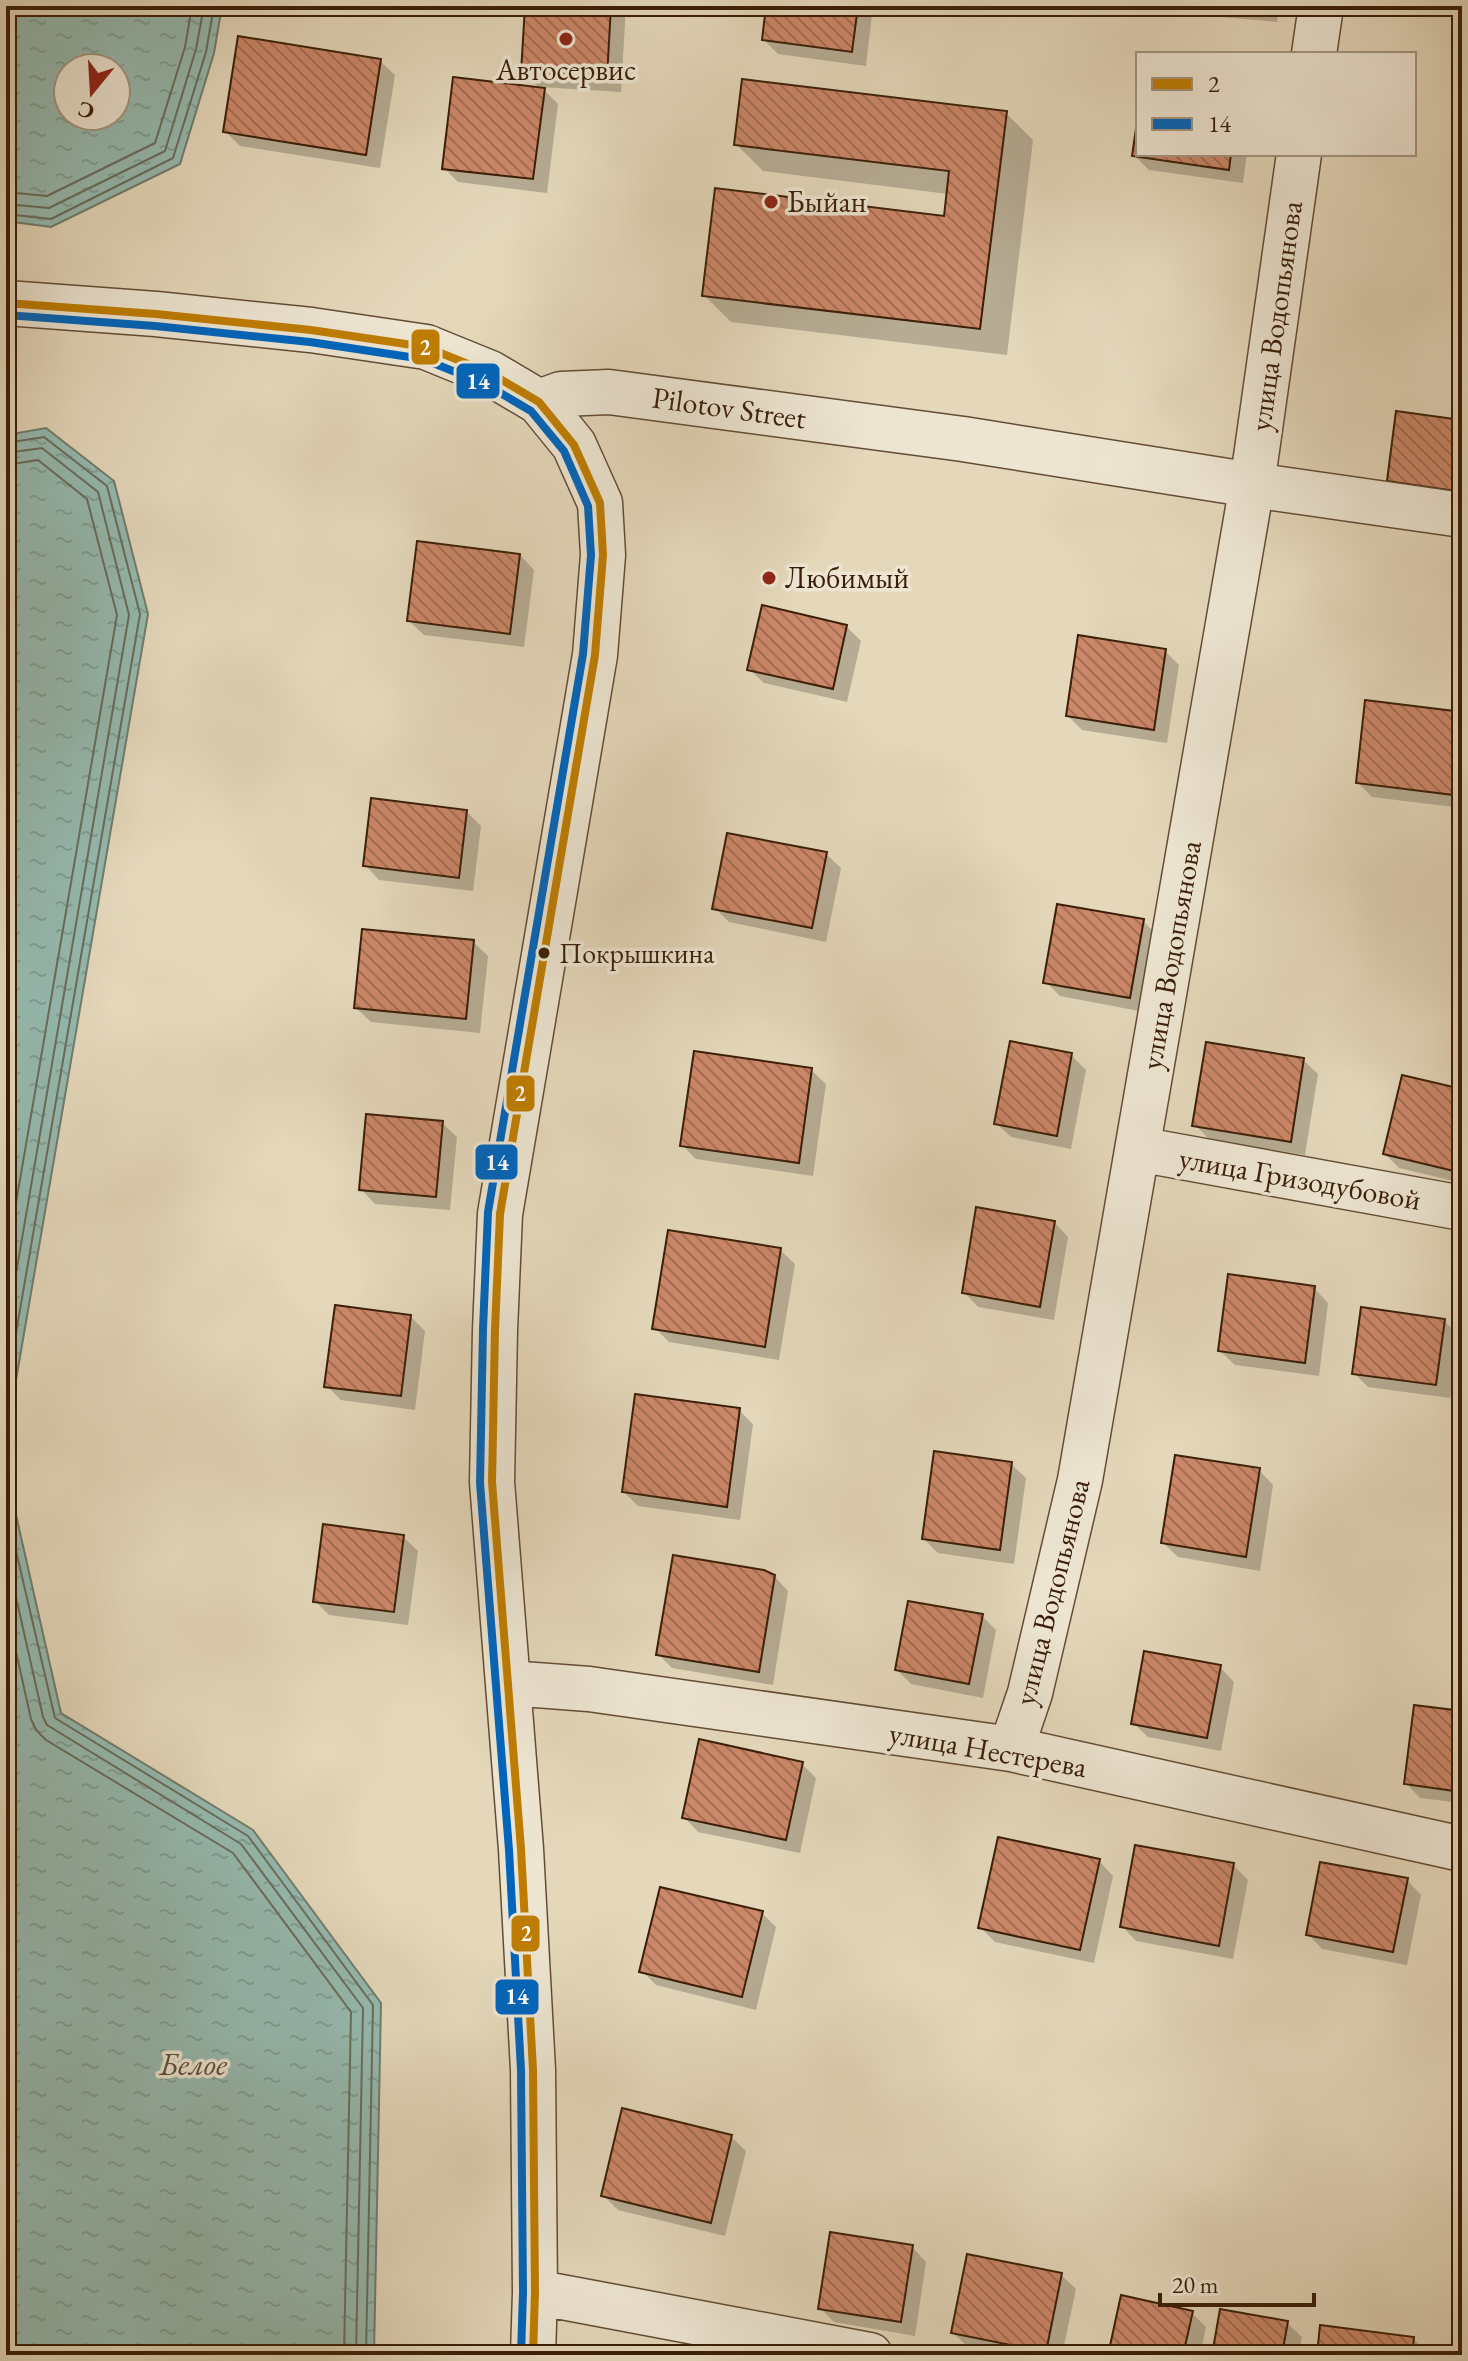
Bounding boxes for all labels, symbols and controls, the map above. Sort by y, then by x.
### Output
marker: Автосервис [557,30,575,48]
place label: Автосервис [495,50,636,89]
north arrow [52,52,132,132]
legend [1136,52,1416,156]
text: 2 [1208,68,1220,99]
text: С [74,94,98,127]
text: 14 [1208,108,1232,139]
place label: Быйан [787,182,866,221]
marker: Быйан [762,193,780,211]
street label: улица Водопьянова [1240,198,1311,434]
line badge: 2 [410,328,441,366]
text: 2 [419,333,431,362]
line badge: 14 [455,362,501,400]
text: 14 [466,367,490,396]
street label: Pilotov Street [650,377,809,438]
place label: Любимый [785,558,909,597]
marker: Любимый [760,569,778,587]
street label: улица Водопьянова [1131,837,1210,1073]
place label: Покрышкина [559,935,715,971]
marker: Покрышкина [536,945,552,961]
line badge: 2 [505,1074,536,1113]
text: 2 [514,1079,526,1108]
street label: улица Гризодубовой [1176,1138,1424,1219]
line badge: 14 [474,1143,519,1181]
text: 14 [485,1148,509,1177]
street label: улица Водопьянова [1005,1475,1099,1709]
street label: улица Нестерева [886,1713,1090,1786]
line badge: 2 [510,1914,541,1953]
text: 2 [520,1919,532,1948]
line badge: 14 [494,1978,540,2016]
text: 14 [505,1982,529,2011]
water label: Белое [158,2043,228,2085]
scale bar [1160,2257,1314,2307]
text: 20 m [1172,2269,1219,2300]

